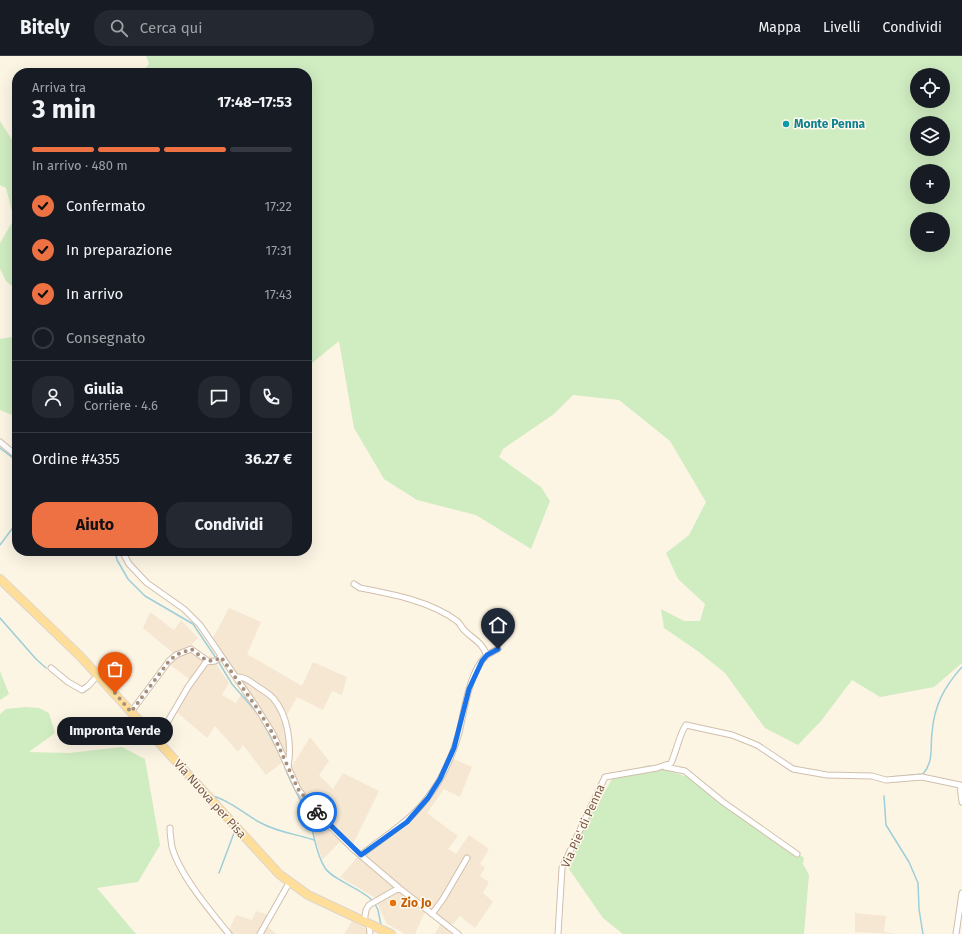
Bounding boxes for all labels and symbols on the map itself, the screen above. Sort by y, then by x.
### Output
place label: Monte Penna [794,117,866,131]
marker: Monte Penna [781,119,791,129]
pin [481,608,515,649]
pin [98,652,132,693]
callout: Impronta Verde [57,717,173,745]
street label: Via Nuova per Pisa [171,757,249,841]
street label: Via Pie' di Penna [558,782,608,870]
courier [297,792,337,832]
place label: Zio Jo [401,896,432,910]
marker: Zio Jo [388,898,398,908]

